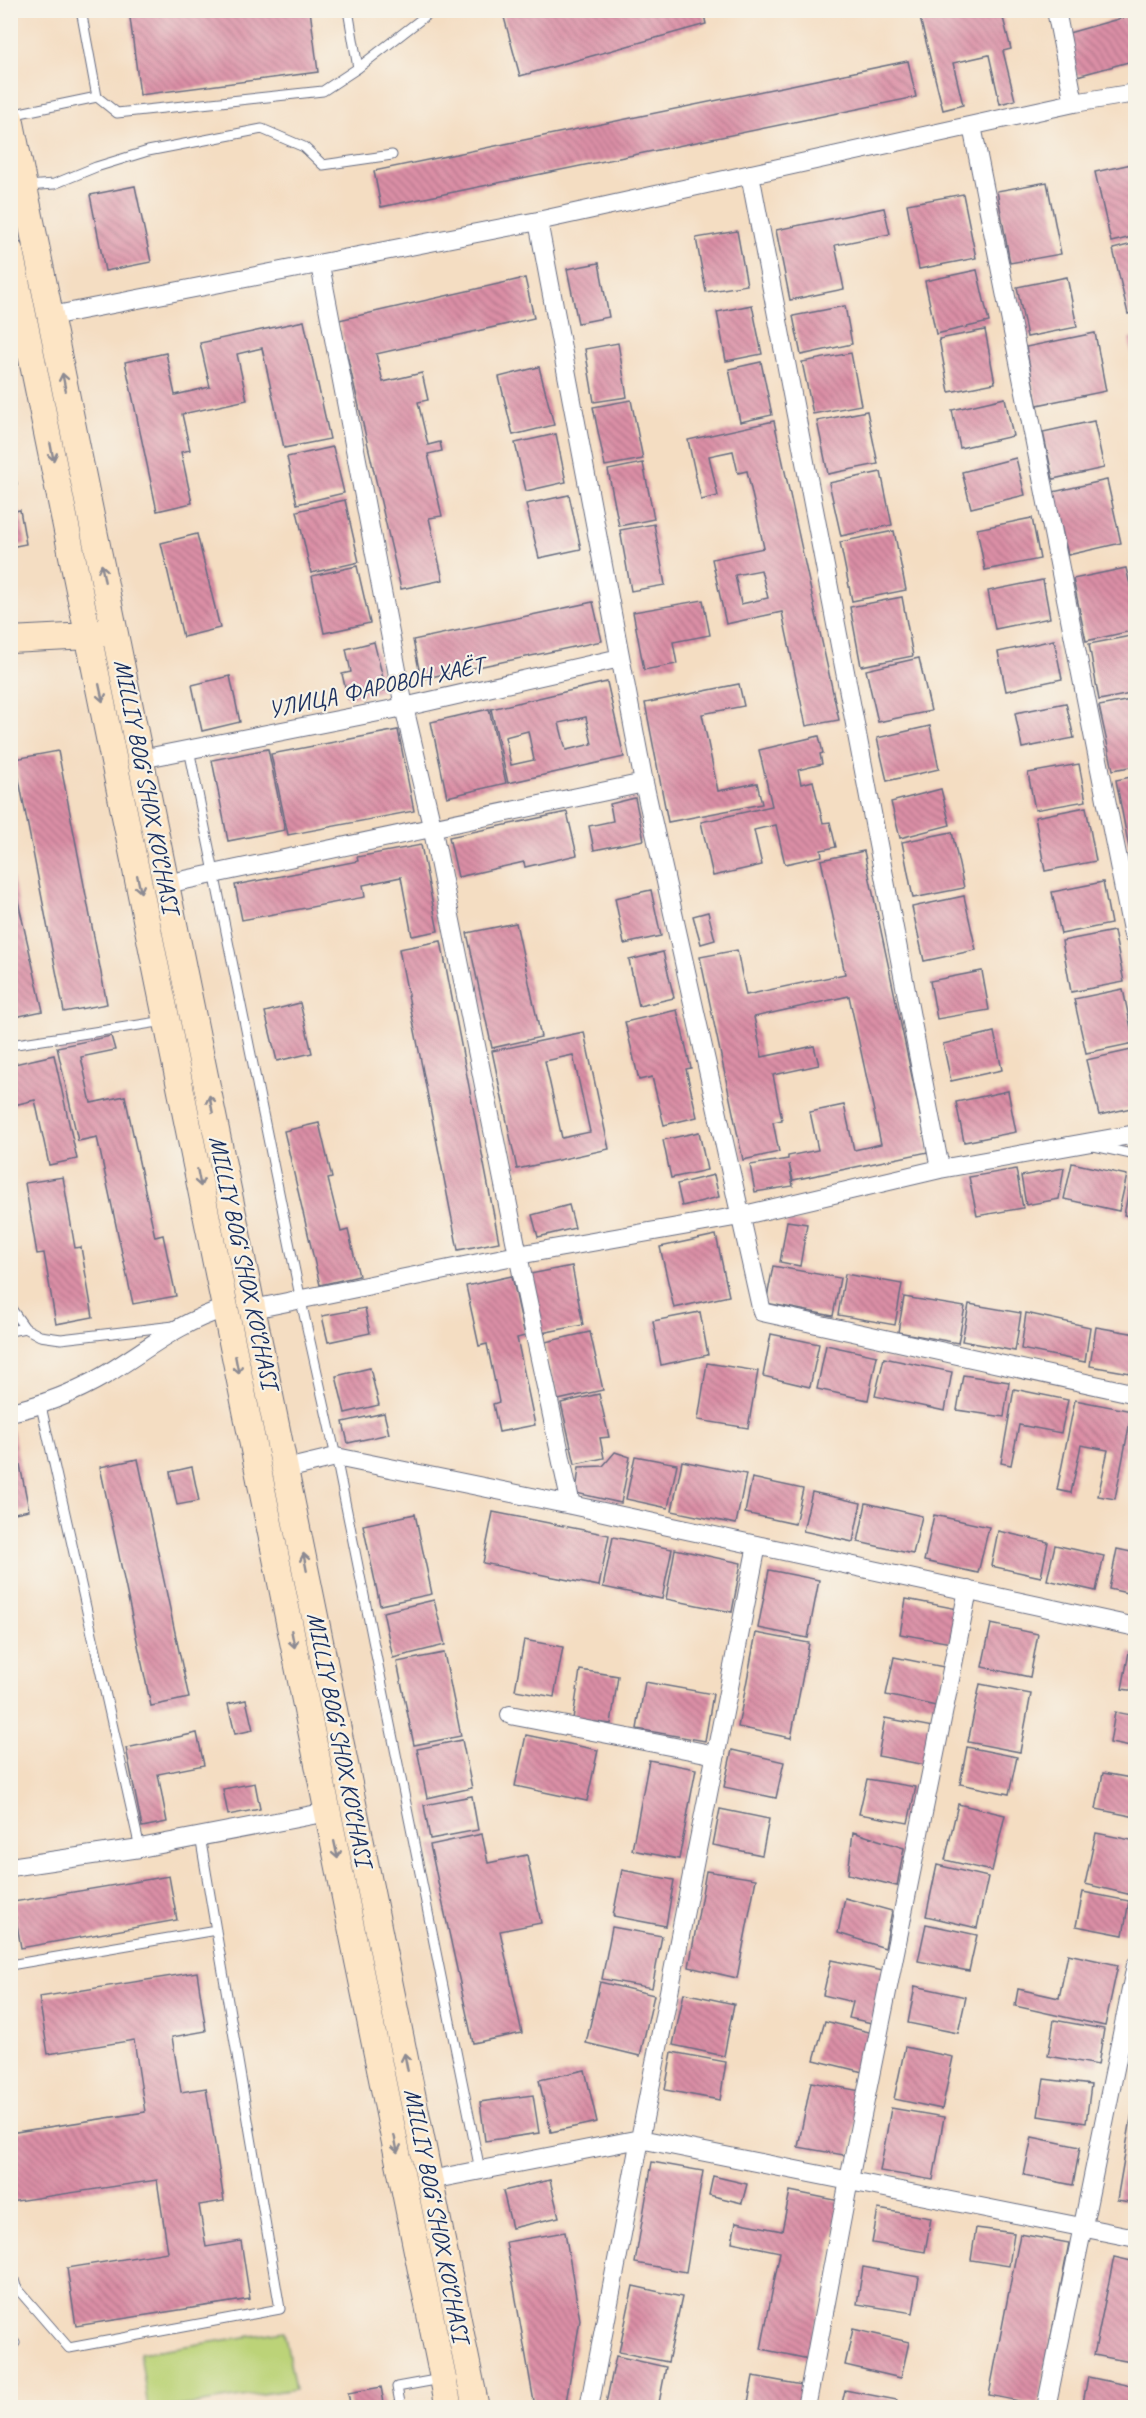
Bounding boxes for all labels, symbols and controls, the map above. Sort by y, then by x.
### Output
one-way arrow [58,373,69,392]
one-way arrow [46,442,58,461]
one-way arrow [97,564,108,583]
street label: УЛИЦА ФАРОВОН ХАЁТ [266,648,491,724]
street label: MILLIY BOG‘ SHOX KO‘CHASI [108,657,187,921]
one-way arrow [95,683,107,702]
one-way arrow [134,874,146,893]
one-way arrow [205,1094,216,1114]
street label: MILLIY BOG‘ SHOX KO‘CHASI [203,1133,287,1396]
one-way arrow [194,1168,205,1187]
one-way arrow [232,1356,244,1375]
one-way arrow [299,1553,310,1572]
street label: MILLIY BOG‘ SHOX KO‘CHASI [301,1610,380,1874]
one-way arrow [288,1628,299,1648]
one-way arrow [331,1840,342,1860]
one-way arrow [400,2053,411,2072]
street label: MILLIY BOG‘ SHOX KO‘CHASI [398,2086,477,2350]
one-way arrow [391,2134,402,2154]

